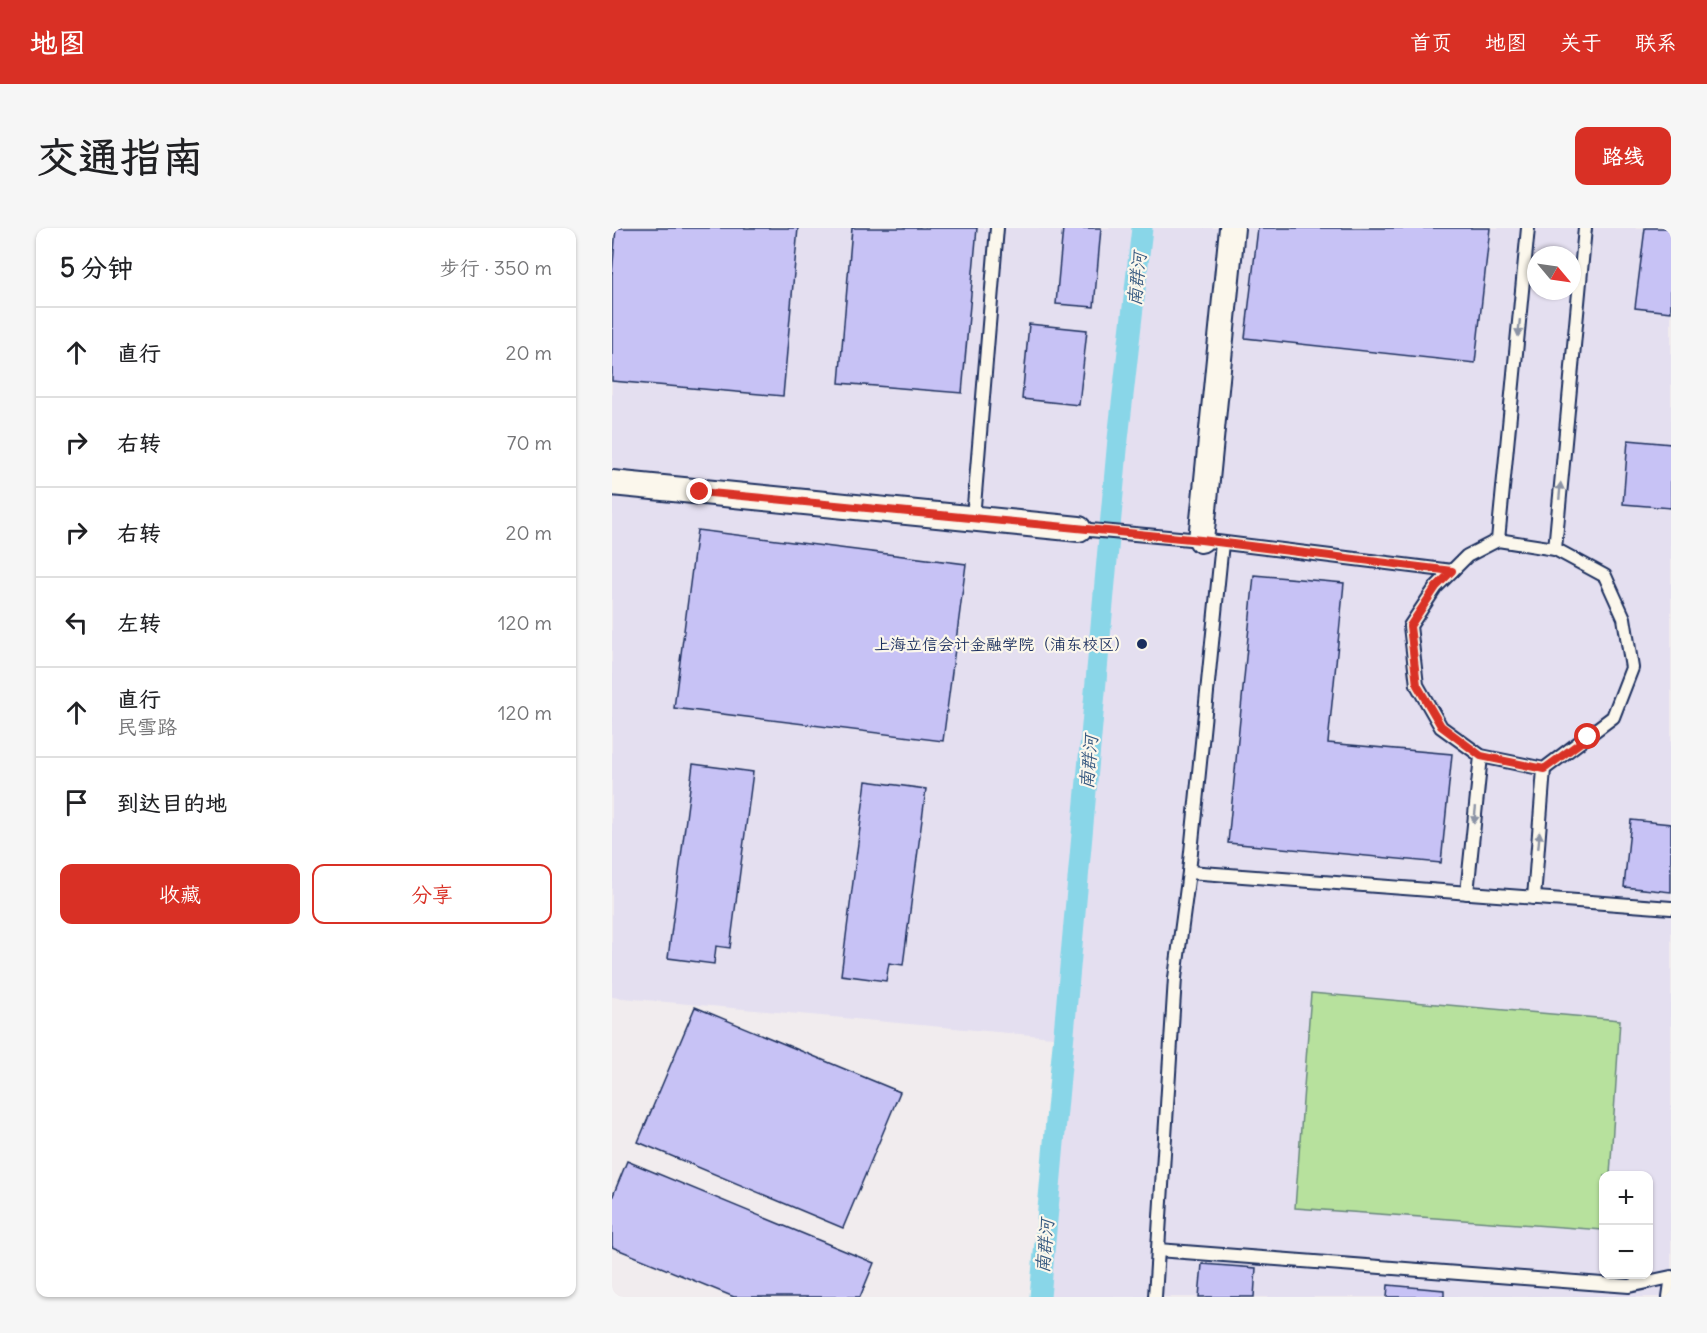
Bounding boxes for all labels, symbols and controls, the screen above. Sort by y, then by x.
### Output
text: 地图 [30,25,86,61]
text: 首页 [1410,29,1452,56]
text: 地图 [1485,29,1527,56]
text: 关于 [1560,29,1602,56]
text: 联系 [1635,29,1677,56]
button: 路线 [1575,127,1671,185]
text: 交通指南 [36,131,204,183]
north arrow [1527,246,1581,300]
water label: 南群河 [1122,248,1151,307]
text: 5 分钟 [60,251,133,284]
text: 步行 · 350 m [440,255,552,280]
one-way arrow [1514,319,1524,338]
icon: ahead [60,336,93,369]
text: 直行 [117,339,161,367]
text: 20 m [506,340,552,365]
icon: right [60,426,93,459]
text: 右转 [117,429,161,457]
text: 70 m [507,430,552,455]
route end [686,478,712,504]
one-way arrow [1555,481,1565,500]
icon: right [60,516,93,549]
text: 右转 [117,519,161,547]
text: 20 m [506,520,552,545]
icon: left [60,606,93,639]
text: 左转 [117,609,161,637]
text: 120 m [498,610,552,635]
place label: 上海立信会计金融学院（浦东校区） [874,634,1130,654]
marker: 上海立信会计金融学院（浦东校区） [1135,637,1149,651]
text: 直行 [117,685,161,713]
icon: ahead [60,696,93,729]
text: 120 m [498,700,552,725]
text: 民雪路 [117,714,177,739]
route start [1574,723,1600,749]
water label: 南群河 [1075,731,1103,790]
icon: arrive [60,786,93,819]
text: 到达目的地 [117,789,227,817]
one-way arrow [1470,805,1480,824]
one-way arrow [1534,830,1543,849]
button: 收藏 [60,864,300,924]
button: 分享 [312,864,552,924]
map controls [1599,1171,1653,1279]
button: + [1599,1171,1653,1225]
water label: 南群河 [1031,1215,1059,1274]
button: − [1599,1225,1653,1279]

